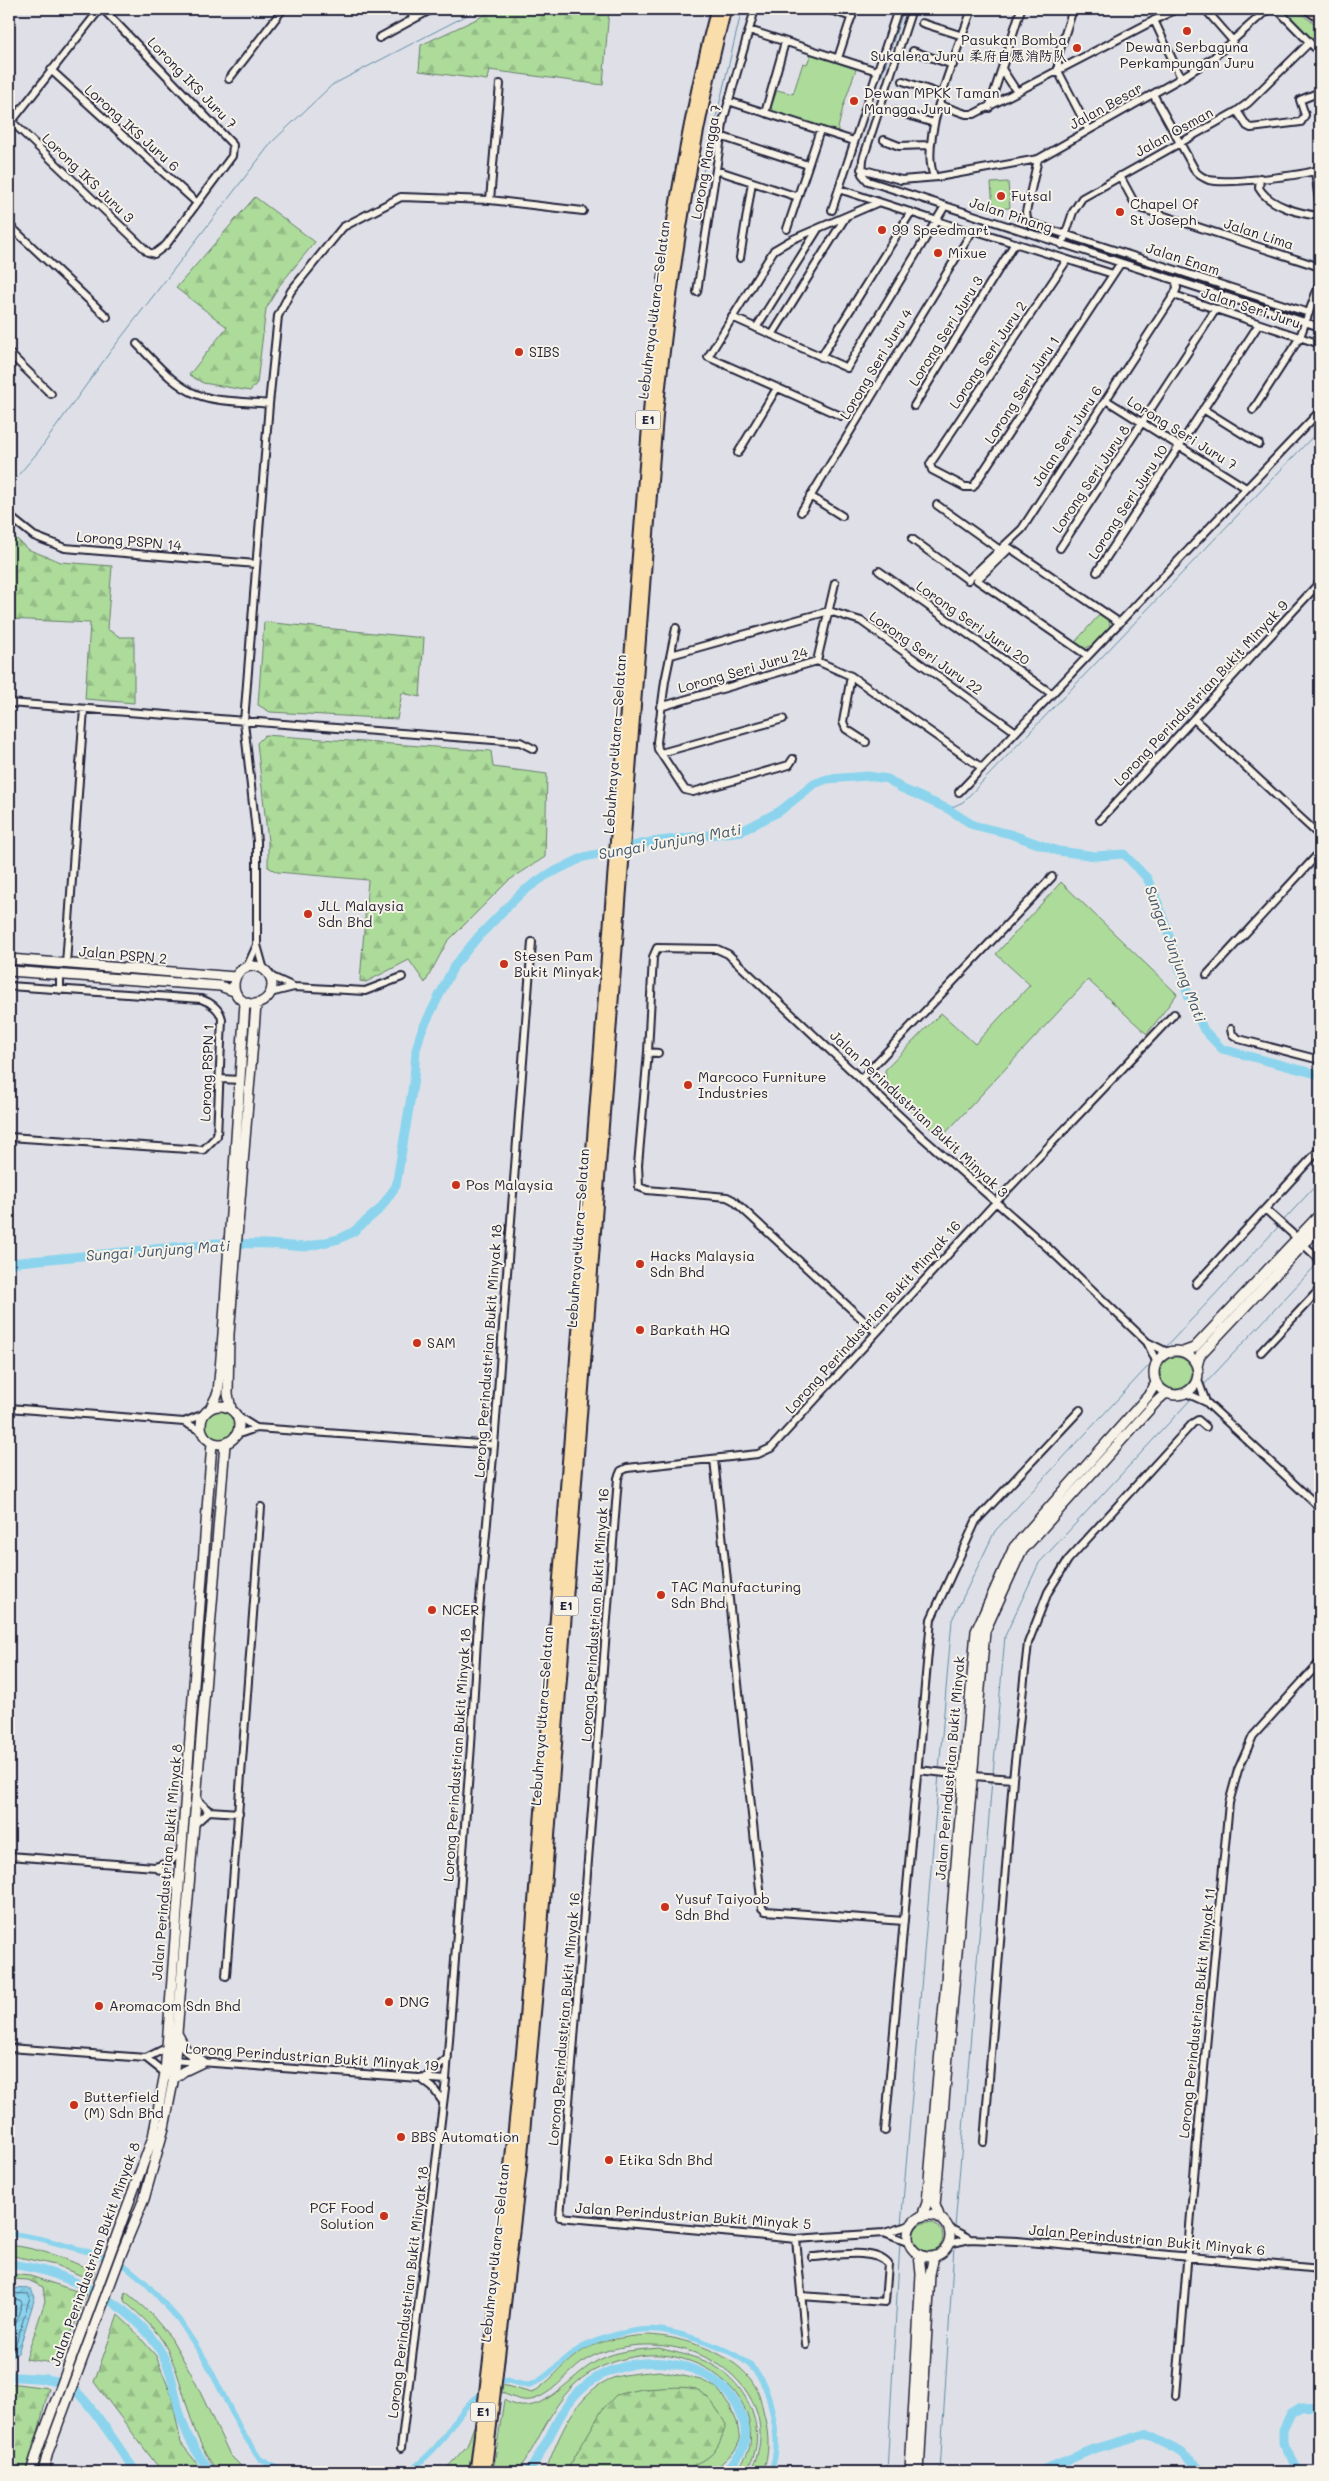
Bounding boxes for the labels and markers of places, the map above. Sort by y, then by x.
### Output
marker: Dewan Serbaguna Perkampungan Juru [1181,25,1193,37]
place label: Pasukan Bomba Sukalera Juru 柔府自愿消防队 [870,30,1067,65]
place label: Dewan Serbaguna Perkampungan Juru [1120,37,1254,72]
marker: Pasukan Bomba Sukalera Juru 柔府自愿消防队 [1071,42,1083,54]
place label: Dewan MPKK Taman Mangga Juru [864,83,999,118]
marker: Dewan MPKK Taman Mangga Juru [848,95,860,107]
place label: Futsal [1011,186,1052,205]
marker: Futsal [995,190,1007,202]
place label: Chapel Of St Joseph [1130,194,1199,229]
marker: Chapel Of St Joseph [1114,206,1126,218]
place label: 99 Speedmart [892,220,989,239]
marker: 99 Speedmart [876,224,888,236]
place label: Mixue [948,243,987,262]
marker: Mixue [932,247,944,259]
place label: SIBS [529,342,560,361]
marker: SIBS [513,346,525,358]
place label: JLL Malaysia Sdn Bhd [318,896,404,931]
marker: JLL Malaysia Sdn Bhd [302,908,314,920]
place label: Stesen Pam Bukit Minyak [514,946,599,981]
marker: Stesen Pam Bukit Minyak [498,958,510,970]
place label: Marcoco Furniture Industries [698,1067,827,1102]
marker: Marcoco Furniture Industries [682,1079,694,1091]
place label: Pos Malaysia [466,1175,553,1194]
marker: Pos Malaysia [450,1179,462,1191]
place label: Hacks Malaysia Sdn Bhd [650,1246,755,1281]
marker: Hacks Malaysia Sdn Bhd [634,1258,646,1270]
place label: Barkath HQ [650,1320,730,1339]
marker: Barkath HQ [634,1324,646,1336]
place label: SAM [427,1333,456,1352]
marker: SAM [411,1337,423,1349]
place label: TAC Manufacturing Sdn Bhd [671,1577,801,1612]
marker: TAC Manufacturing Sdn Bhd [655,1589,667,1601]
place label: NCER [442,1600,479,1619]
marker: NCER [426,1604,438,1616]
place label: Yusuf Taiyoob Sdn Bhd [675,1889,770,1924]
marker: Yusuf Taiyoob Sdn Bhd [659,1901,671,1913]
place label: DNG [399,1992,429,2011]
place label: Aromacom Sdn Bhd [109,1996,241,2015]
marker: DNG [383,1996,395,2008]
marker: Aromacom Sdn Bhd [93,2000,105,2012]
place label: Butterfield (M) Sdn Bhd [84,2087,164,2122]
marker: Butterfield (M) Sdn Bhd [68,2099,80,2111]
place label: BBS Automation [411,2127,519,2146]
marker: BBS Automation [395,2131,407,2143]
place label: Etika Sdn Bhd [619,2150,713,2169]
marker: Etika Sdn Bhd [603,2154,615,2166]
place label: PCF Food Solution [310,2198,374,2233]
marker: PCF Food Solution [378,2210,390,2222]

